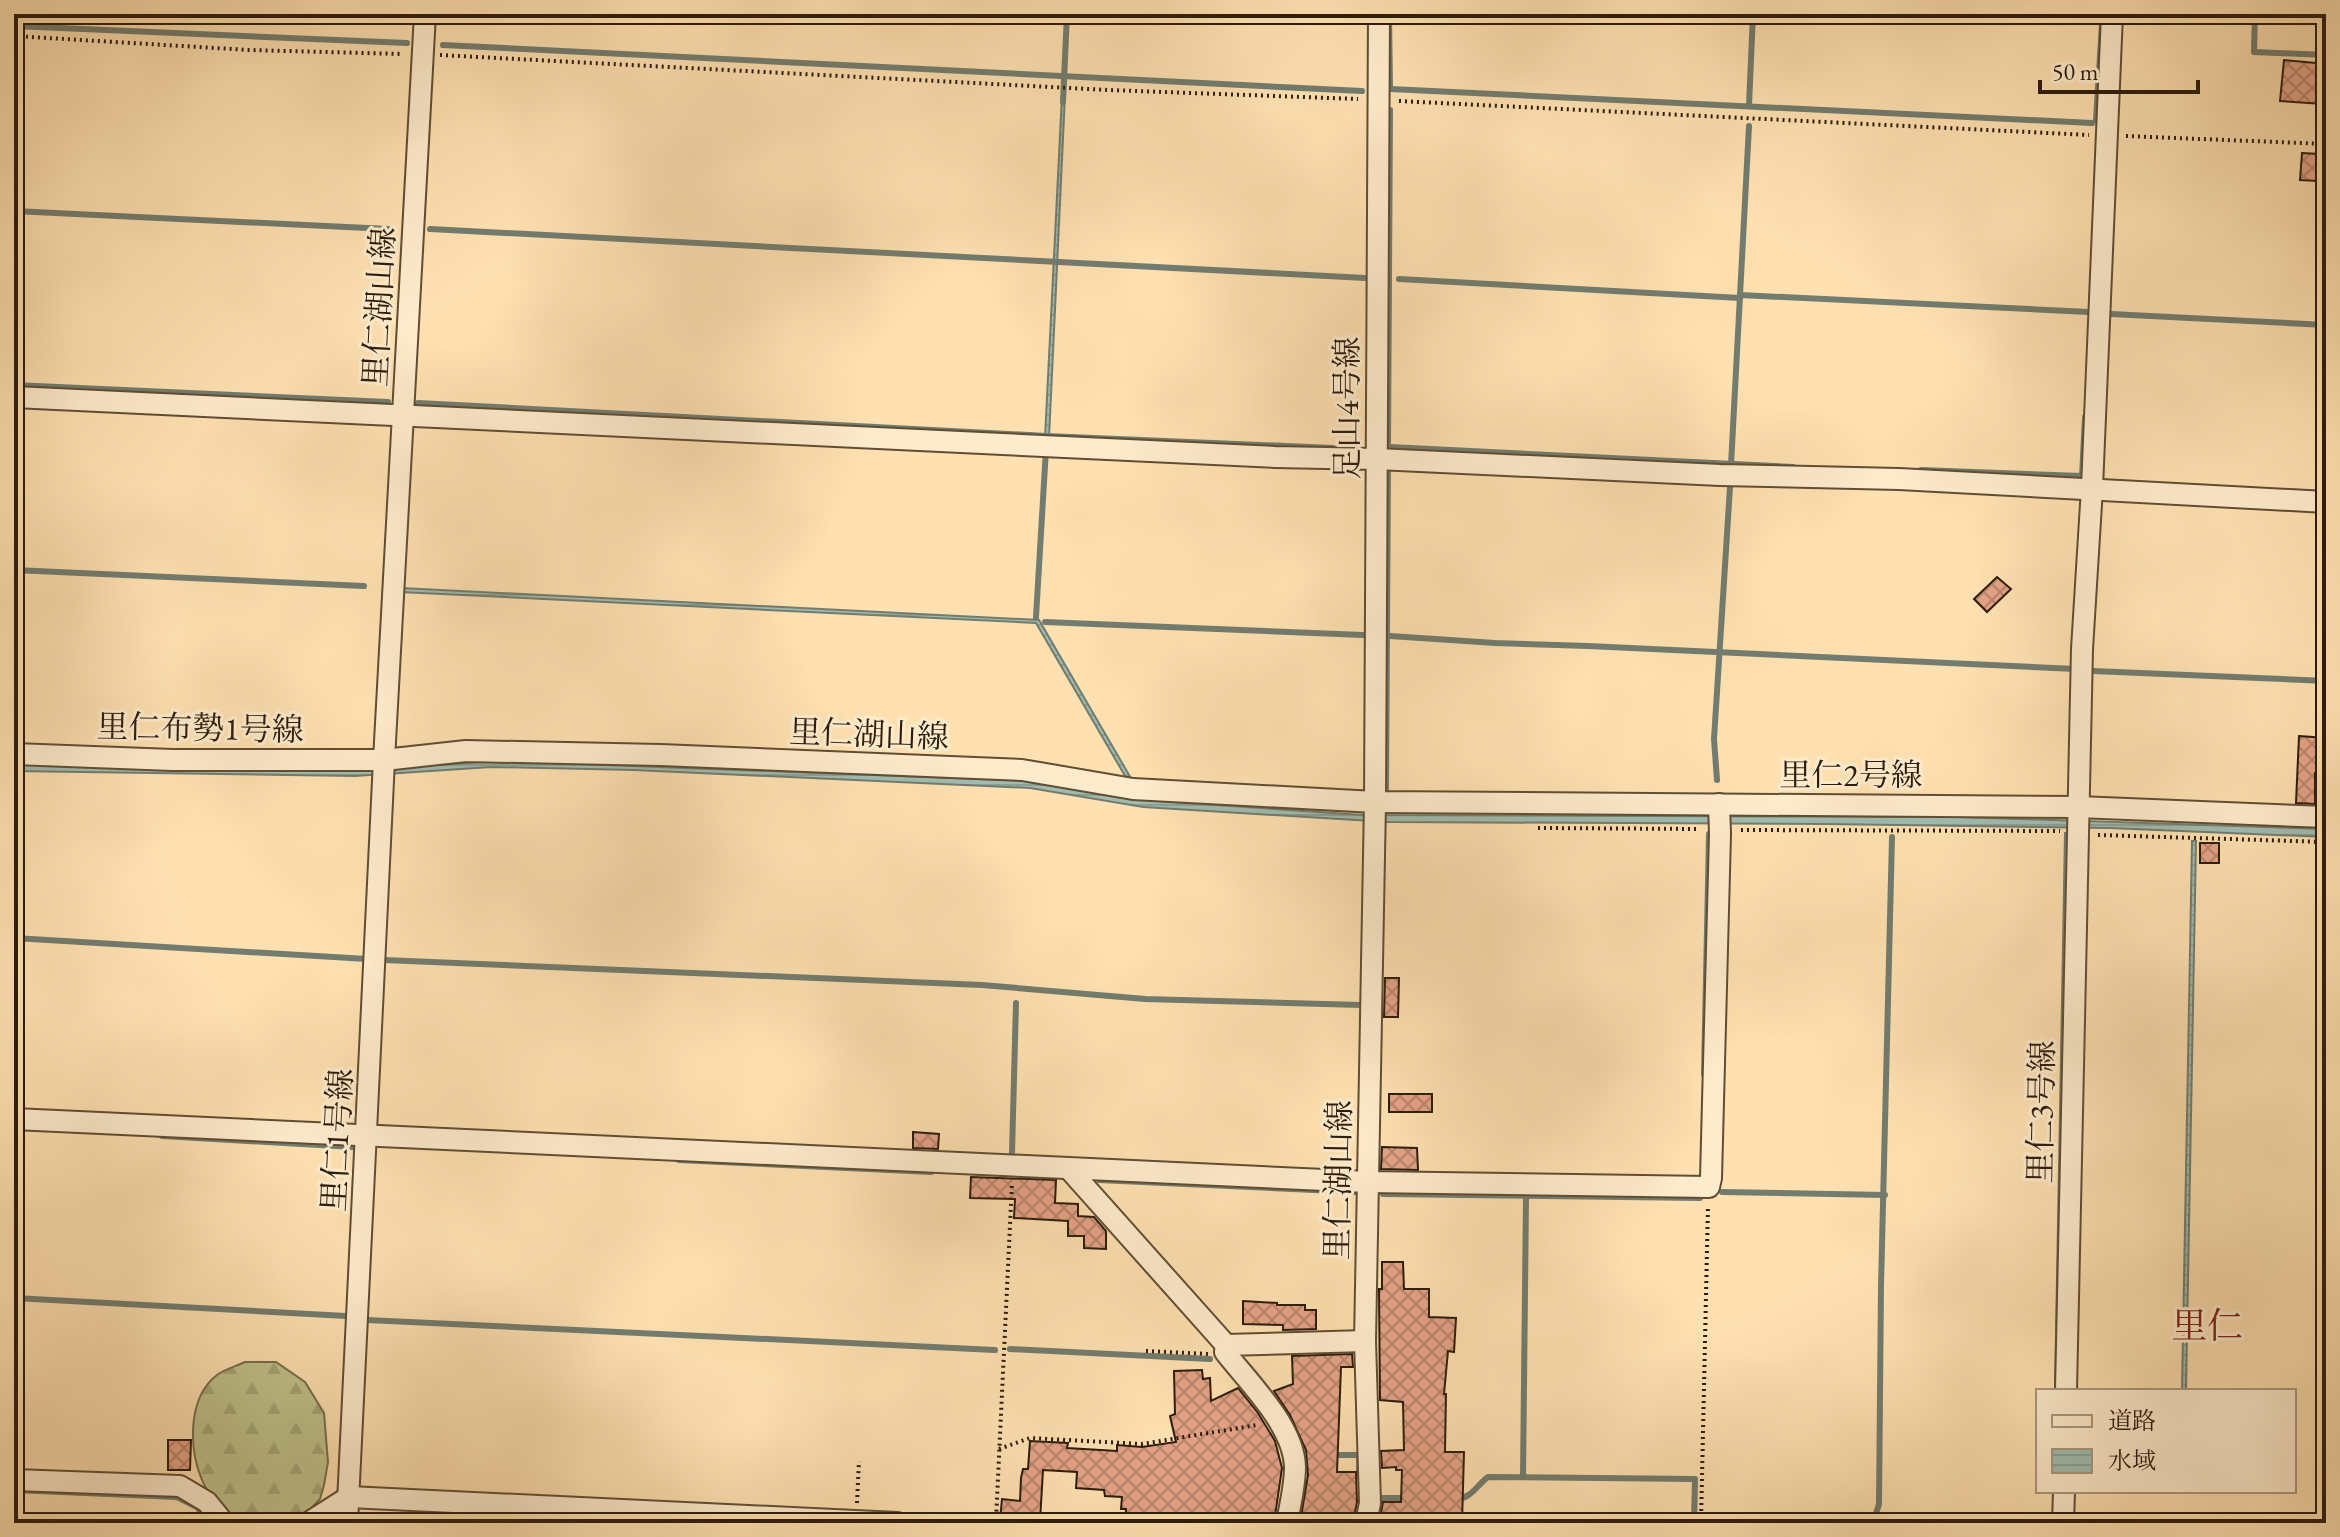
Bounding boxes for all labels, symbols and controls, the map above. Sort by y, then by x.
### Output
scale bar [2040,44,2198,94]
text: 50 m [2052,56,2099,87]
street label: 里仁湖山線 [354,226,404,388]
street label: 足山4号線 [1326,336,1368,480]
street label: 里仁布勢1号線 [96,705,304,751]
street label: 里仁湖山線 [788,710,950,758]
street label: 里仁2号線 [1779,754,1923,796]
street label: 里仁3号線 [2019,1040,2063,1184]
street label: 里仁1号線 [312,1067,362,1213]
street label: 里仁湖山線 [1316,1100,1360,1260]
district label: 里仁 [2171,1302,2243,1349]
legend [2036,1389,2296,1493]
text: 道路 [2108,1405,2156,1436]
text: 水域 [2108,1445,2156,1476]

